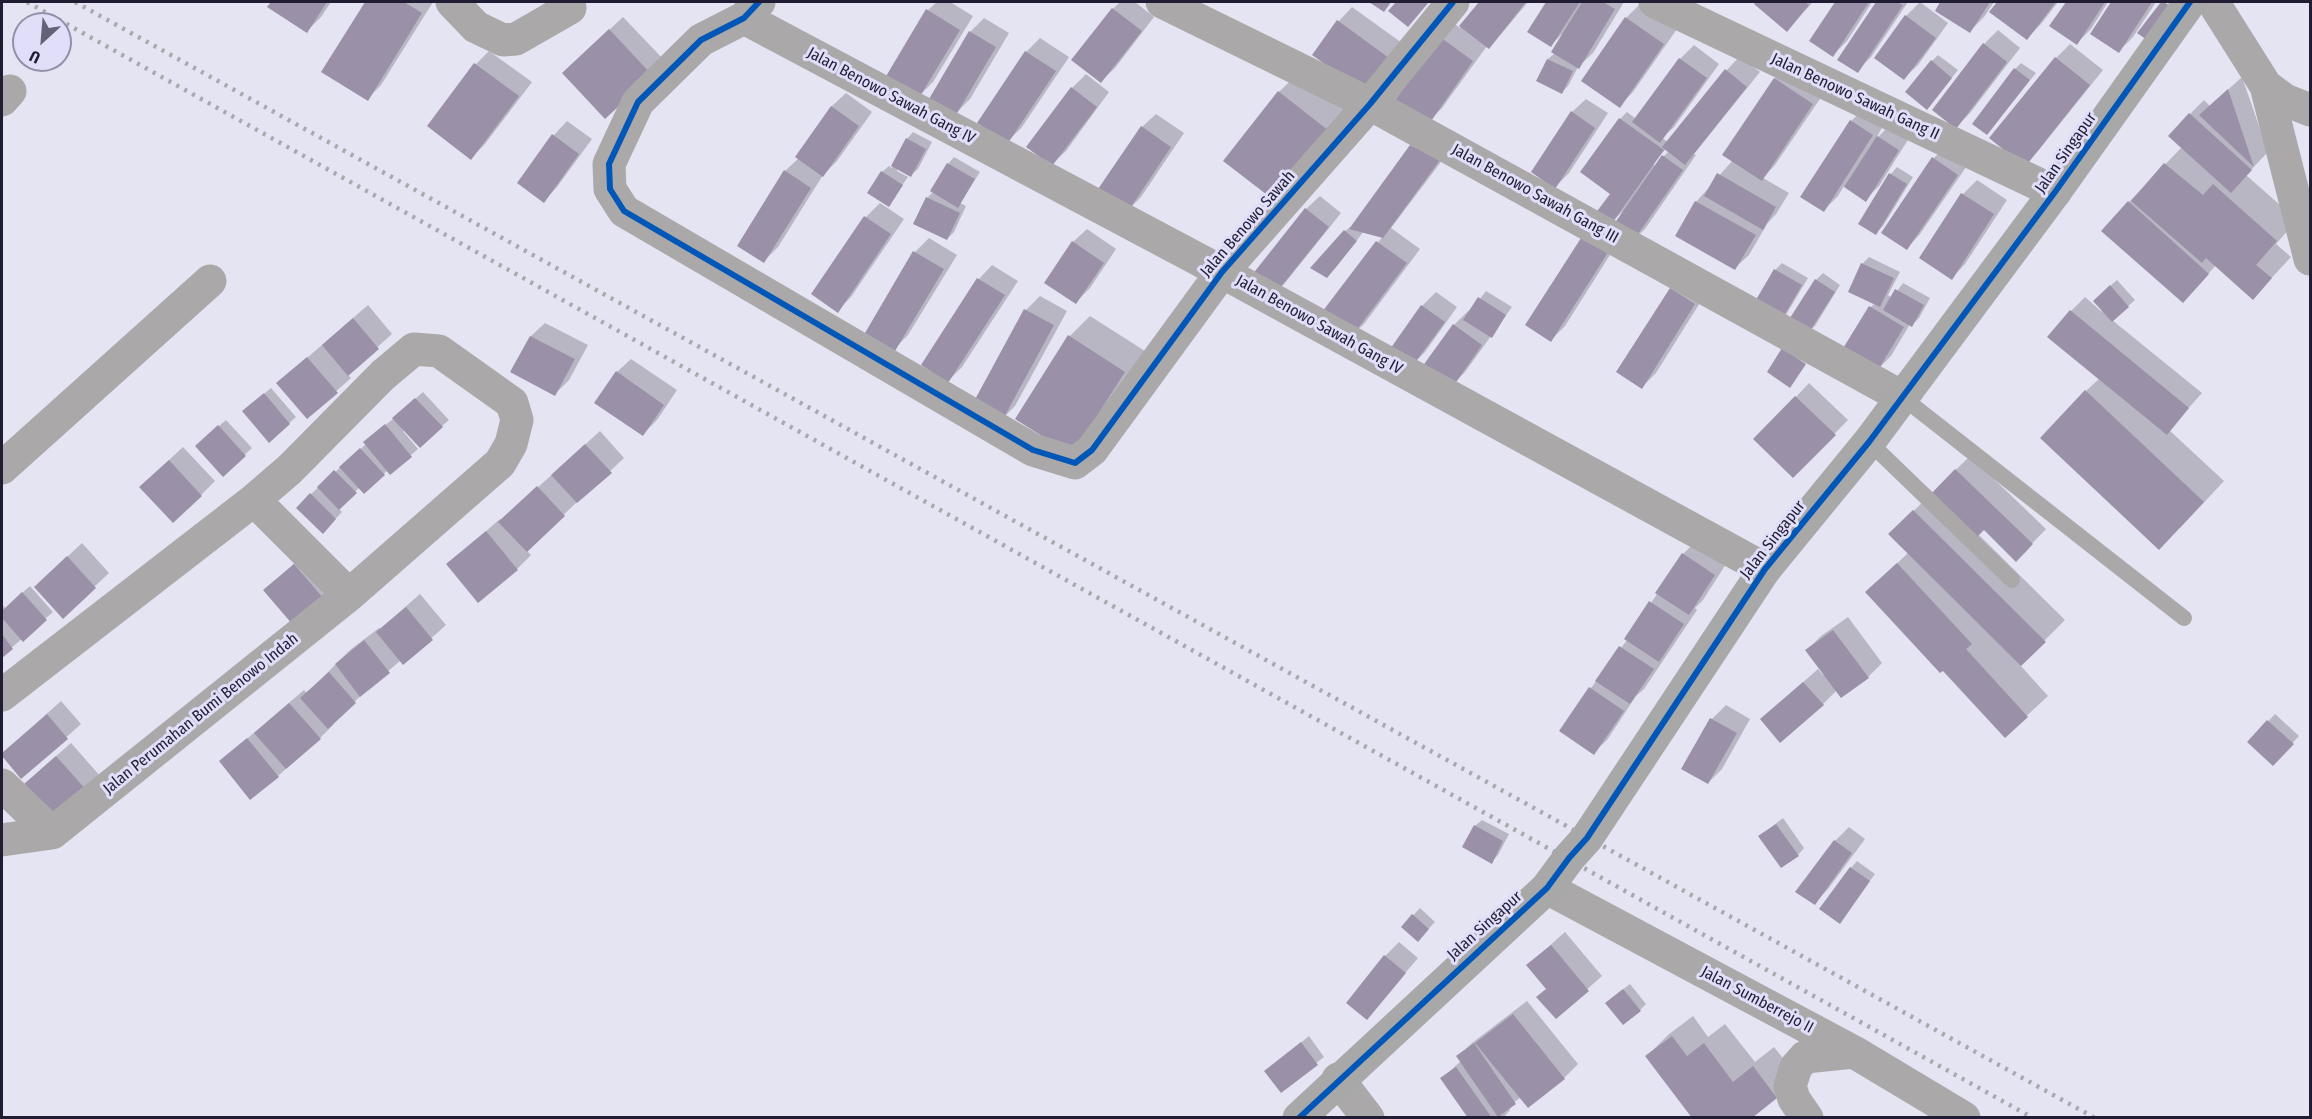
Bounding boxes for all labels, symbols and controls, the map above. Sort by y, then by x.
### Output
north arrow [12,12,72,72]
street label: Jalan Benowo Sawah Gang IV [804,44,978,148]
text: U [26,46,43,67]
street label: Jalan Benowo Sawah Gang II [1768,50,1942,144]
street label: Jalan Singapur [2031,109,2101,197]
street label: Jalan Benowo Sawah Gang III [1448,140,1622,248]
street label: Jalan Benowo Sawah [1197,167,1299,281]
street label: Jalan Benowo Sawah Gang IV [1232,271,1406,379]
street label: Jalan Singapur [1736,497,1810,583]
street label: Jalan Perumahan Bumi Benowo Indah [100,629,302,799]
street label: Jalan Singapur [1444,887,1526,965]
street label: Jalan Sumberrejo II [1698,962,1816,1038]

